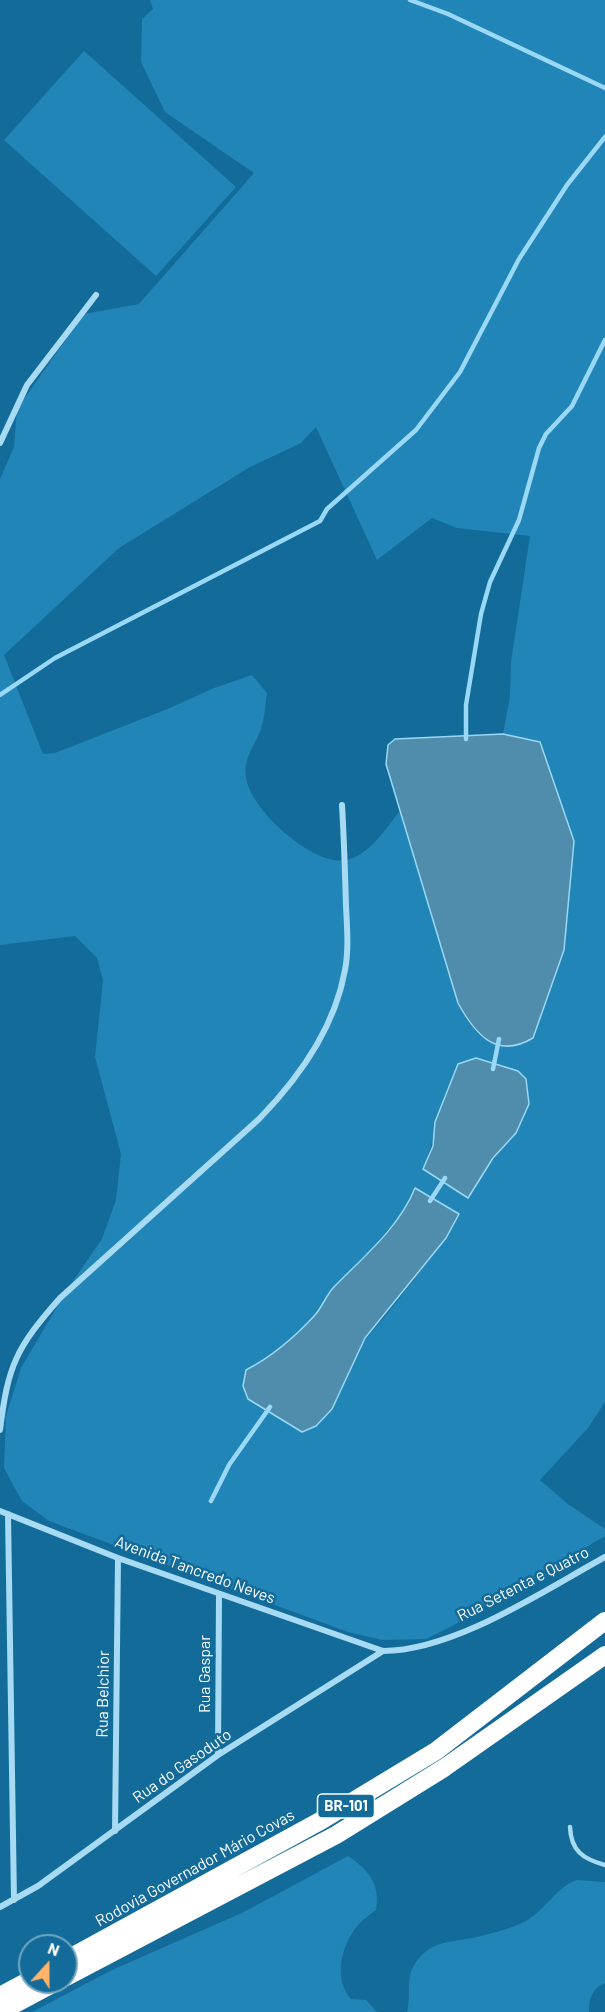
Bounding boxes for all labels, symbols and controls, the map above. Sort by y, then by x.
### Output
street label: Avenida Tancredo Neves [112,1532,278,1608]
street label: Rua Setenta e Quatro [454,1542,592,1626]
street label: Rua Gaspar [195,1635,215,1713]
street label: Rua Belchior [93,1650,113,1738]
street label: Rua do Gasoduto [129,1725,235,1807]
road number: BR-101 [318,1794,374,1818]
street label: Rodovia Governador Mário Covas [92,1805,298,1931]
north arrow [18,1934,78,1994]
text: N [46,1938,62,1959]

